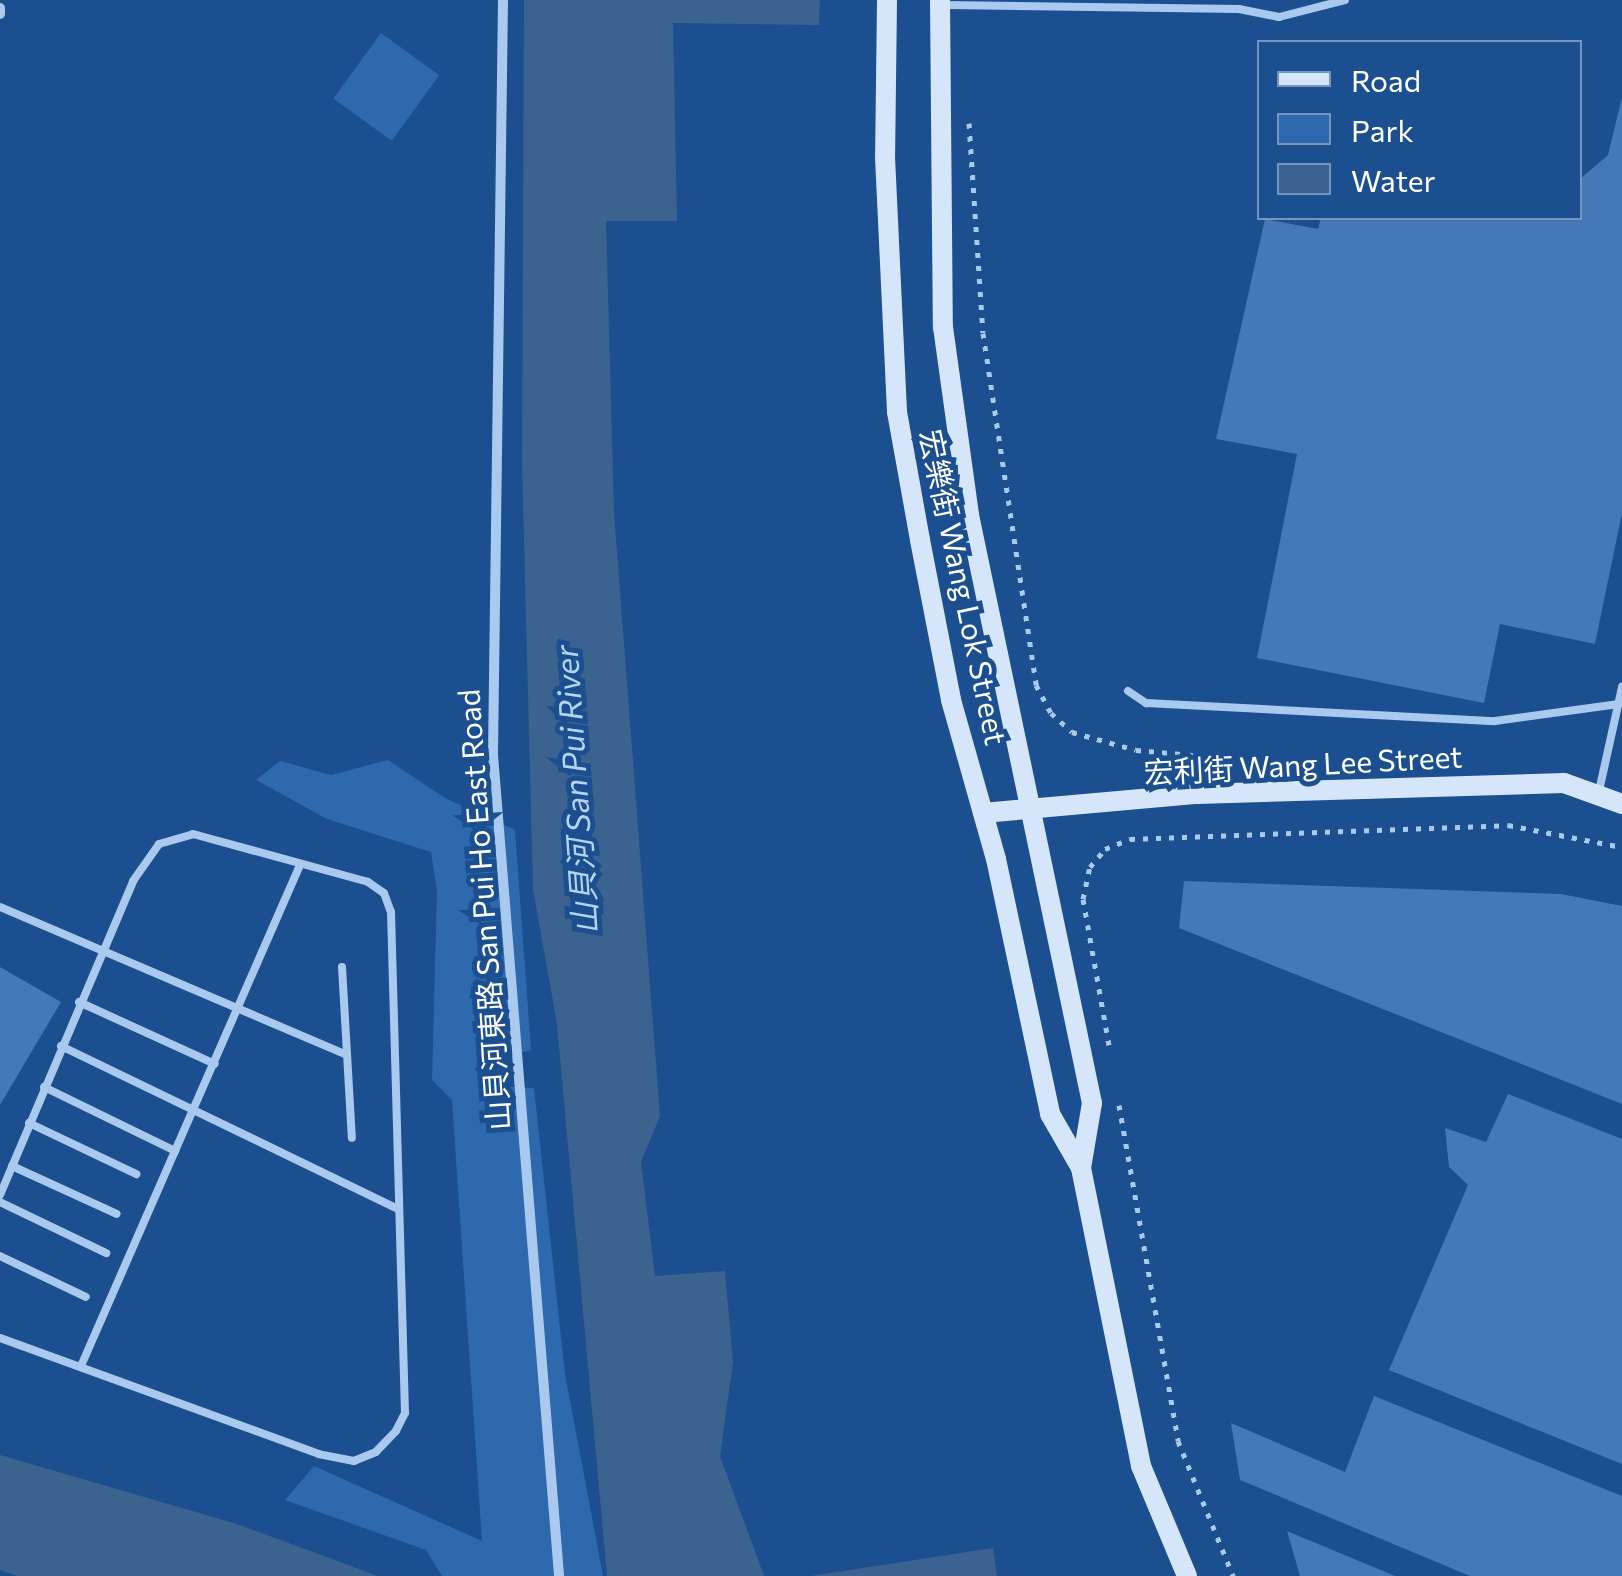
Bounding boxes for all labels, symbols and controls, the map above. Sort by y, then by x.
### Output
legend [1257,40,1582,220]
text: Road [1351,61,1421,98]
text: Park [1351,111,1414,148]
text: Water [1351,161,1436,198]
street label: 宏樂街 Wang Lok Street [913,426,1015,748]
water label: 山貝河 San Pui River [546,644,604,936]
street label: 山貝河東路 San Pui Ho East Road [450,688,516,1132]
street label: 宏利街 Wang Lee Street [1143,738,1463,790]

